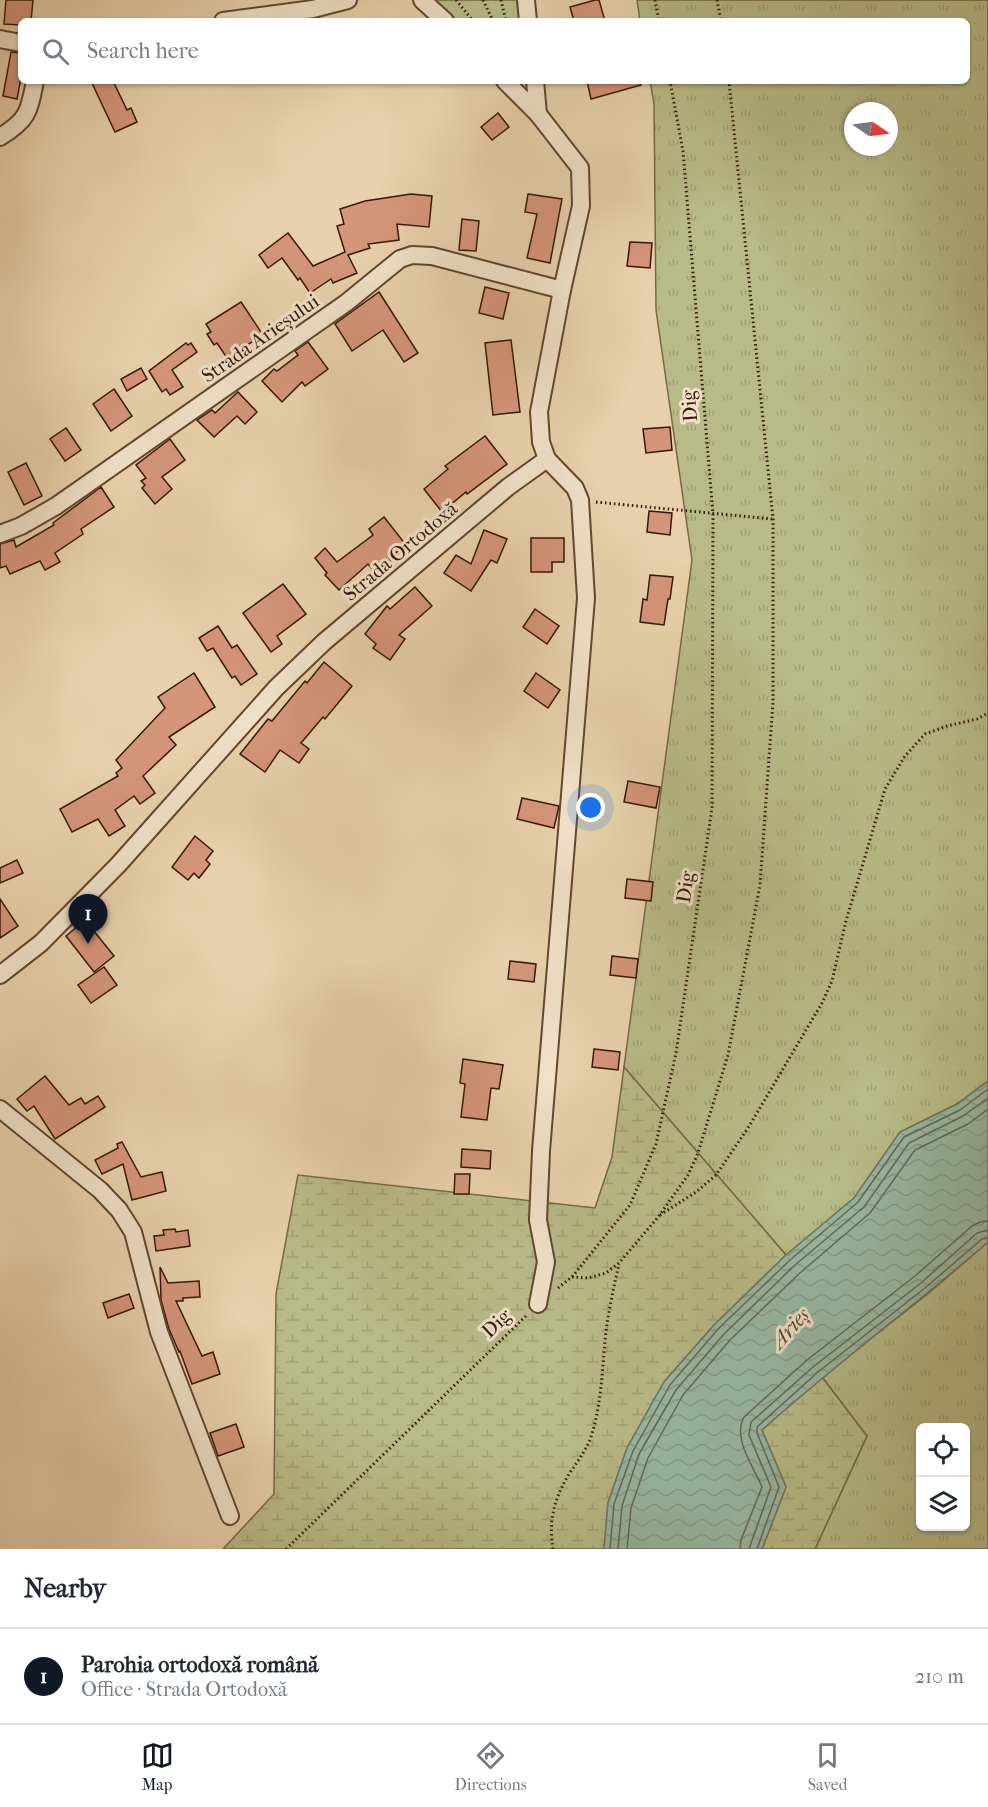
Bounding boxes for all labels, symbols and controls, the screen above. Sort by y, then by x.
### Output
search box [18,18,970,84]
icon: search [39,35,72,68]
text: Search here [87,38,199,64]
north arrow [844,102,898,156]
street label: Strada Arieșului [197,289,324,387]
street label: Dig [677,389,702,423]
street label: Strada Ortodoxă [339,497,463,606]
your location [576,793,605,822]
street label: Dig [672,869,699,904]
pin: 1 [68,894,107,944]
water label: Arieș [764,1303,815,1356]
street label: Dig [477,1304,516,1343]
map controls [916,1423,970,1531]
button: locate [916,1423,970,1477]
button: layers [916,1477,970,1531]
text: Nearby [24,1573,106,1604]
text: Parohia ortodoxă română [81,1652,318,1678]
text: 1 [40,1665,47,1688]
text: 210 m [915,1665,964,1688]
text: Office · Strada Ortodoxă [81,1678,287,1701]
tab: Map [141,1739,174,1794]
tab: Directions [455,1739,527,1794]
tab: Saved [808,1739,847,1794]

